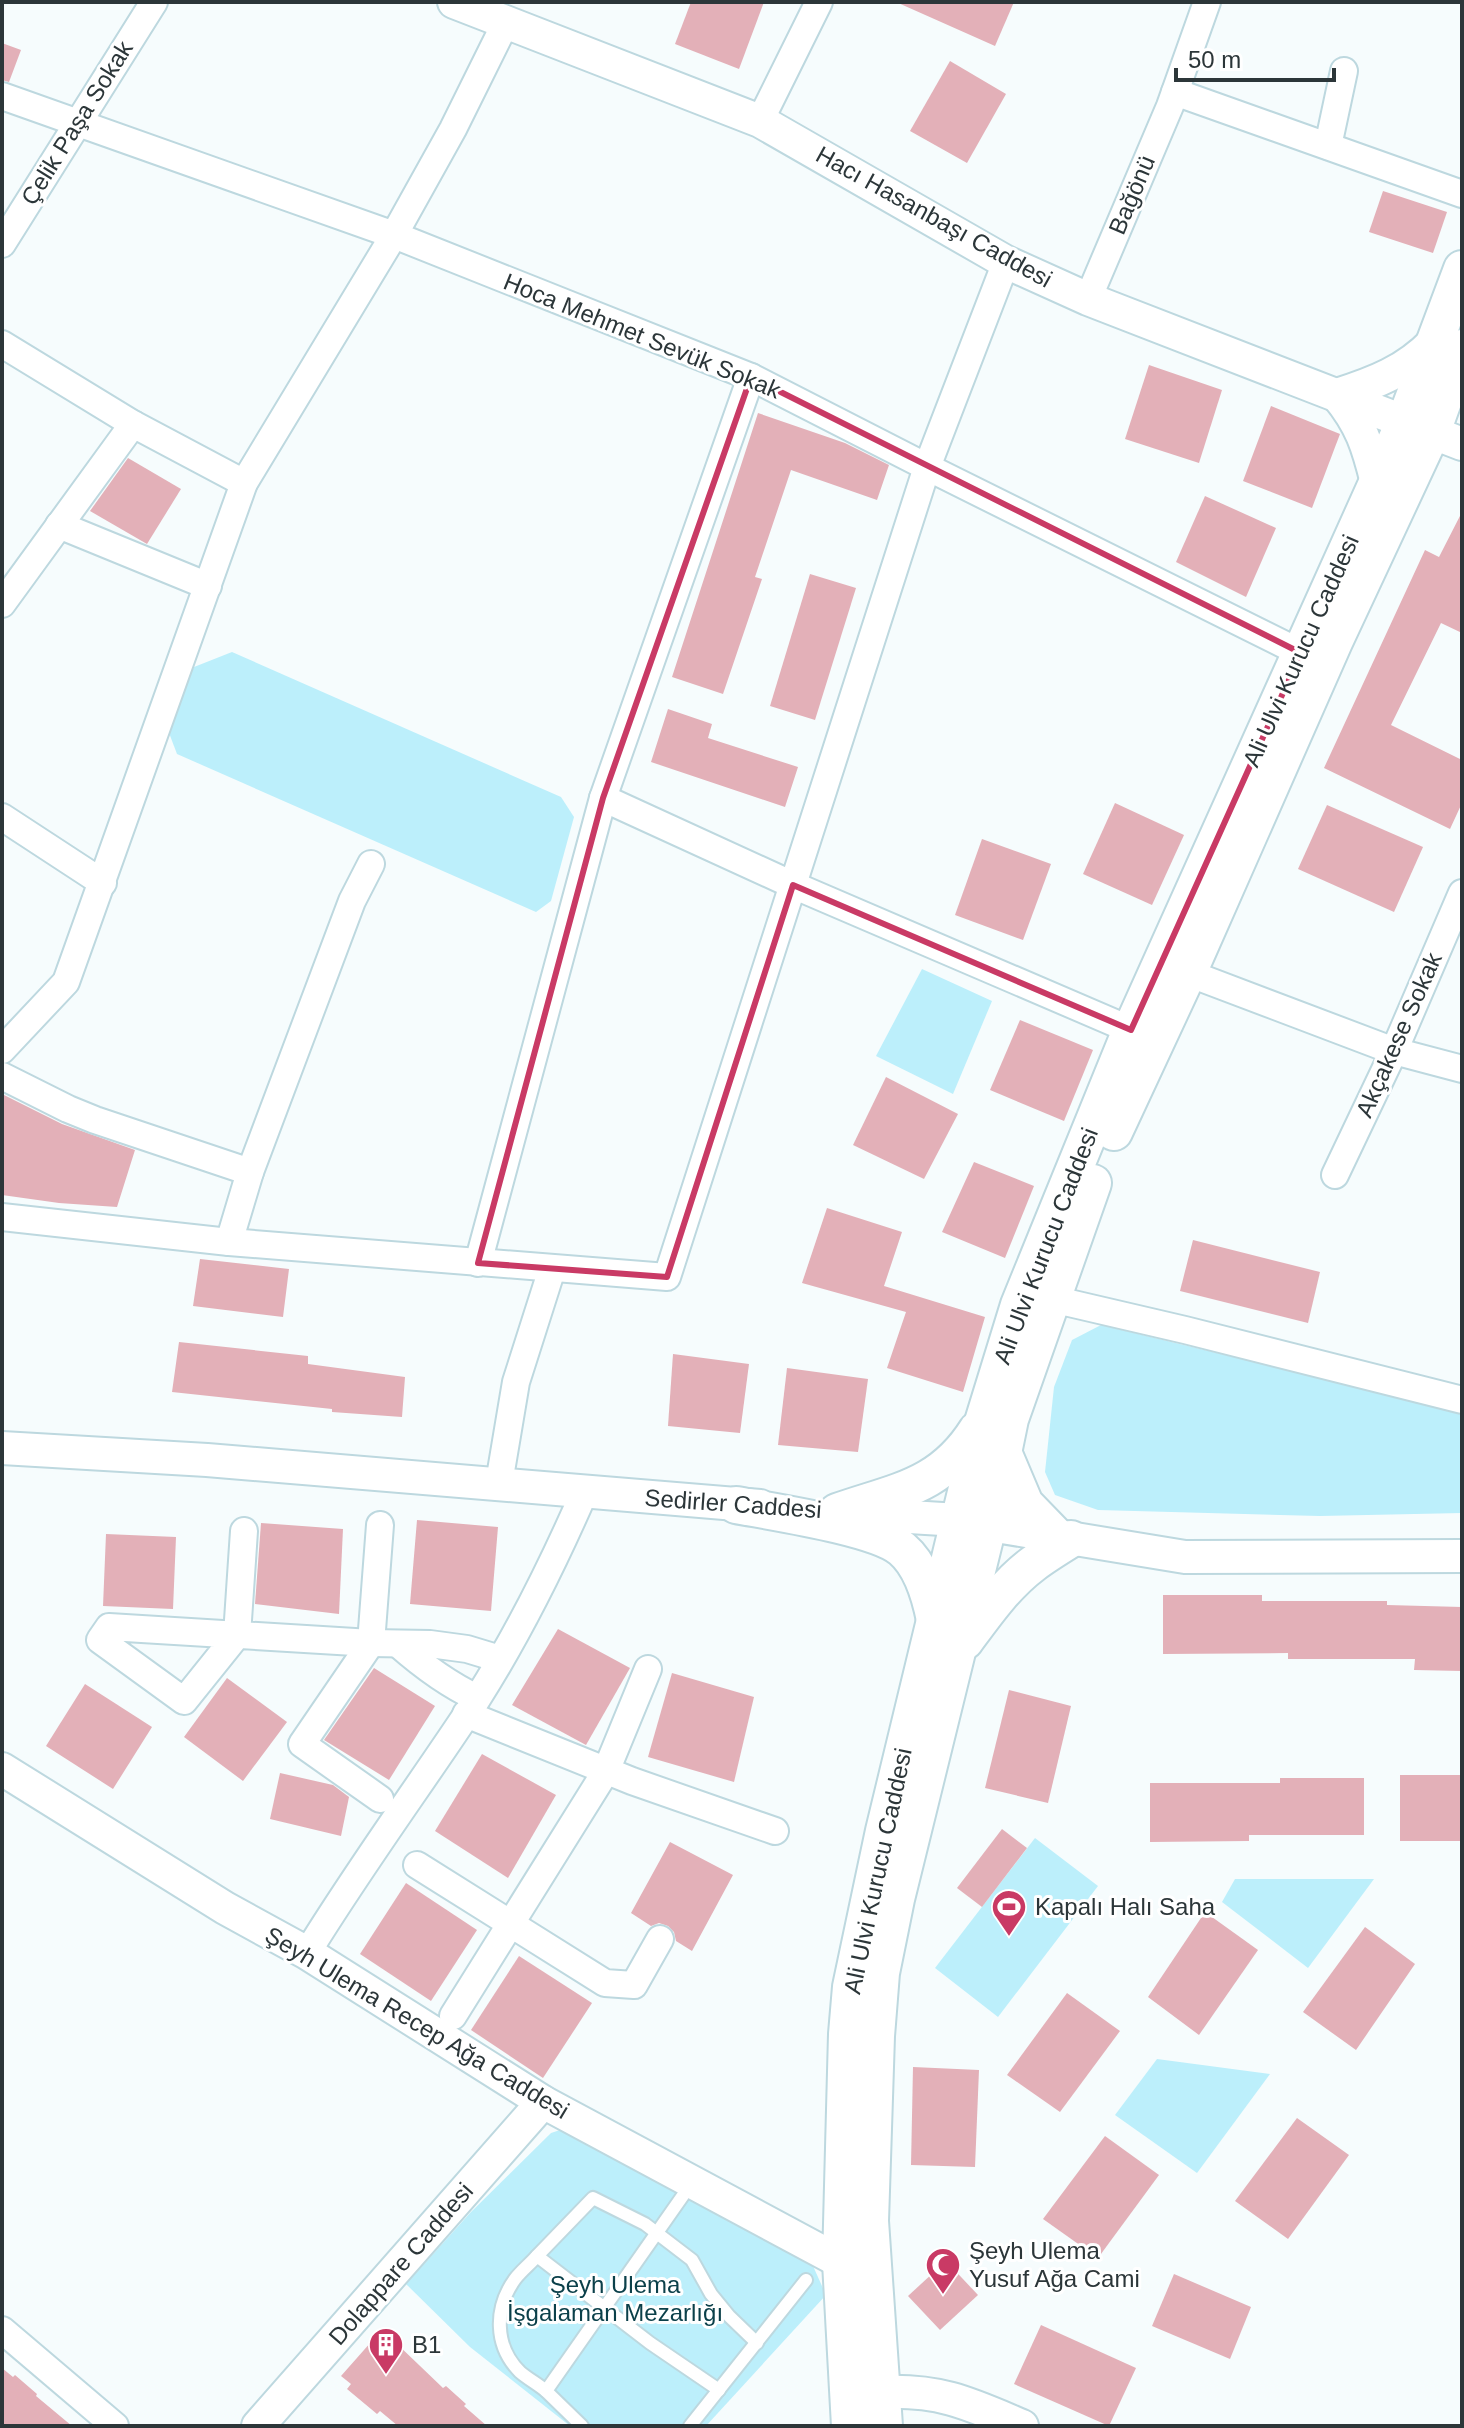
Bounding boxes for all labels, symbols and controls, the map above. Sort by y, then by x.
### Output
scale bar [1176,32,1334,82]
street label: Çelik Paşa Sokak [15,35,138,210]
text: 50 m [1188,46,1241,73]
street label: Hacı Hasanbaşı Caddesi [812,140,1057,293]
street label: Bağönü [1103,151,1160,238]
street label: Hoca Mehmet Sevük Sokak [500,268,785,404]
street label: Ali Ulvi Kurucu Caddesi [1237,531,1364,771]
street label: Akçakese Sokak [1350,947,1447,1121]
street label: Ali Ulvi Kurucu Caddesi [988,1124,1103,1368]
street label: Sedirler Caddesi [644,1484,822,1523]
street label: Ali Ulvi Kurucu Caddesi [838,1745,917,1996]
sports icon: Kapalı Halı Saha [990,1888,1028,1938]
place label: Kapalı Halı Saha [1035,1893,1216,1920]
street label: Şeyh Ulema Recep Ağa Caddesi [260,1921,574,2124]
street label: Dolappare Caddesi [323,2177,478,2350]
place label: Şeyh Ulema Yusuf Ağa Cami [969,2237,1140,2292]
mosque icon: Şeyh Ulema Yusuf Ağa Cami [924,2246,962,2296]
park label: Şeyh Ulema İşgalaman Mezarlığı [507,2271,723,2326]
building icon: B1 [367,2326,405,2376]
place label: B1 [412,2331,441,2358]

